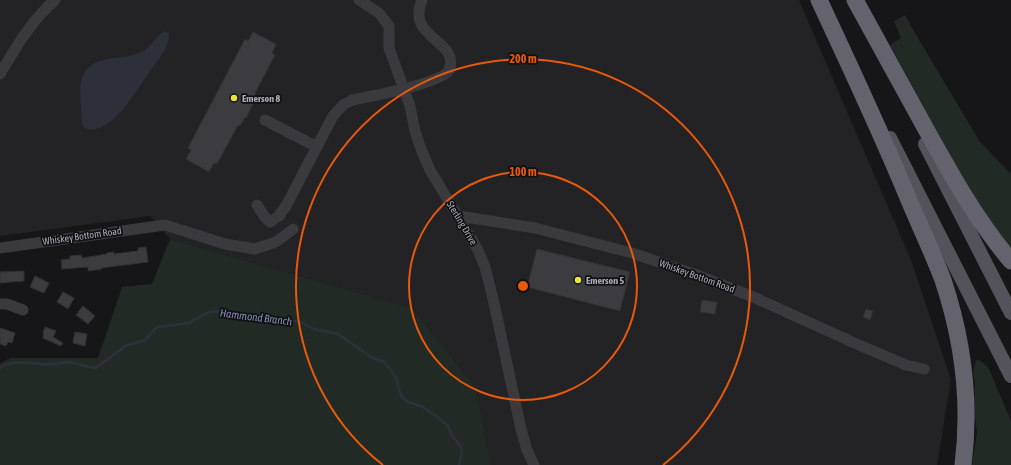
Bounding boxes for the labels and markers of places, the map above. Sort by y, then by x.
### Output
marker: Emerson 8 [229,93,239,103]
place label: Emerson 8 [242,93,280,104]
marker: Emerson 5 [573,275,583,285]
place label: Emerson 5 [586,275,624,286]
centre of rings [516,279,530,293]

